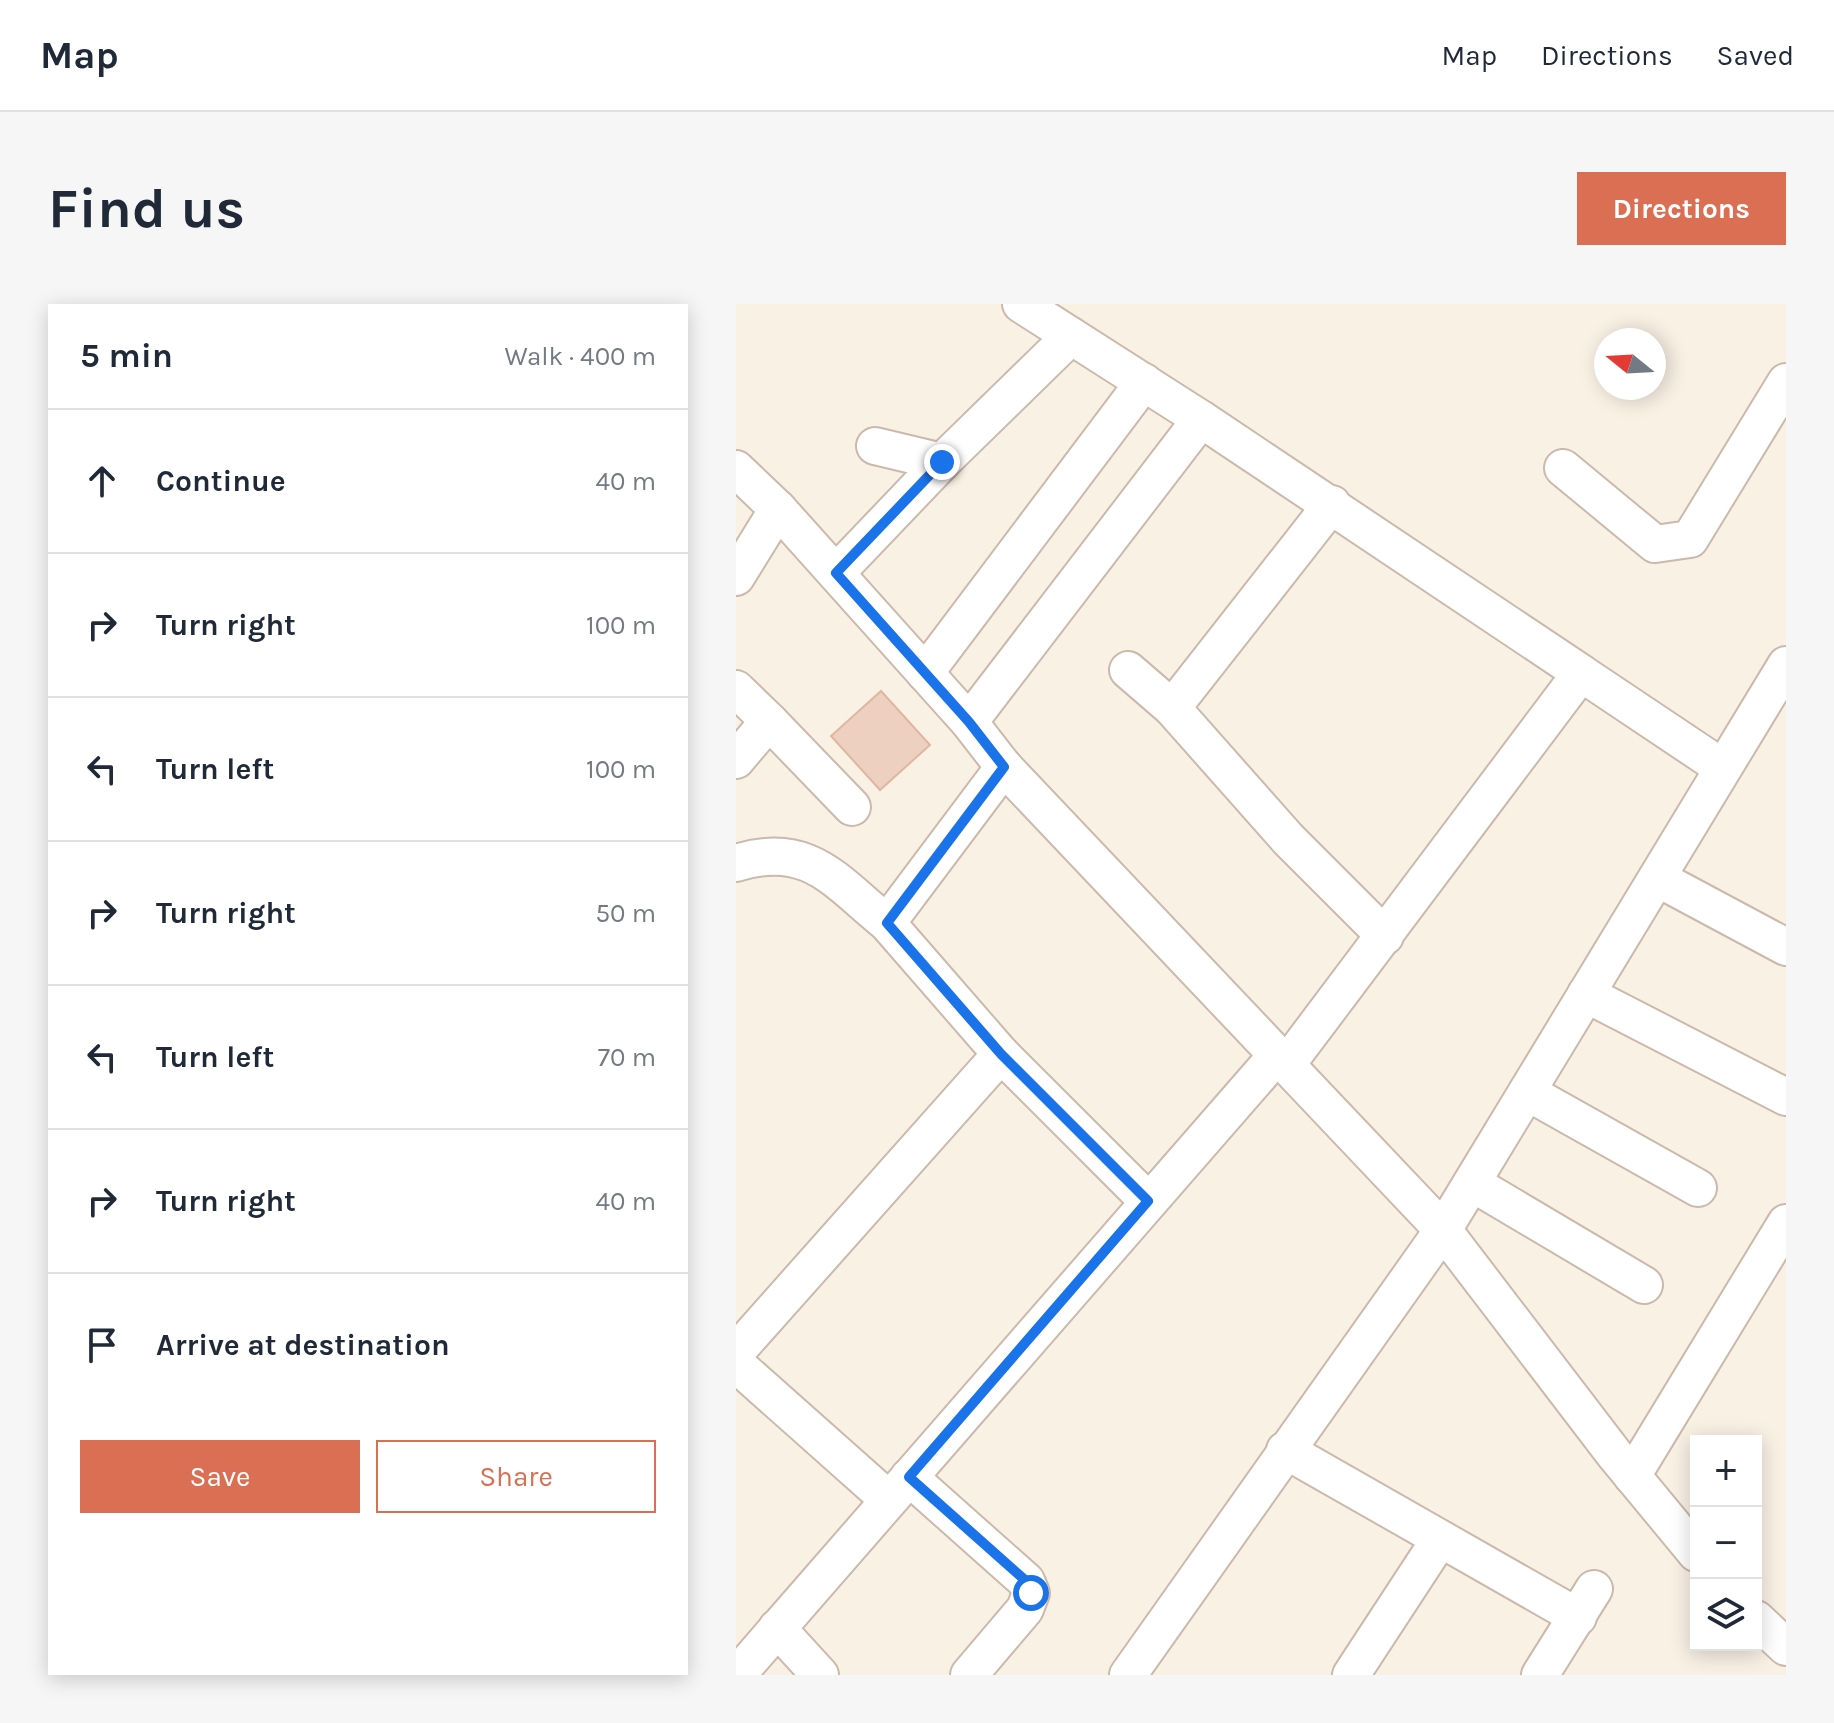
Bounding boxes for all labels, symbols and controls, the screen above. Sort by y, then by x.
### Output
text: Map [40,33,119,78]
text: Map [1442,39,1497,72]
text: Directions [1541,39,1673,72]
text: Saved [1717,39,1794,72]
button: Directions [1577,172,1786,245]
text: Find us [48,176,245,241]
north arrow [1594,328,1666,400]
text: 5 min [80,336,173,376]
text: Walk · 400 m [504,341,656,372]
route end [924,444,960,480]
icon: ahead [80,459,124,503]
text: Continue [156,463,286,499]
text: 40 m [596,466,656,497]
icon: right [80,603,124,647]
text: Turn right [156,607,296,643]
text: 100 m [586,610,656,641]
icon: left [80,747,124,791]
text: Turn left [156,751,274,787]
text: 100 m [586,754,656,785]
icon: right [80,891,124,935]
text: Turn right [156,895,296,931]
text: 50 m [595,898,656,929]
icon: left [80,1035,124,1079]
text: Turn left [156,1039,274,1075]
text: 70 m [598,1042,656,1073]
icon: right [80,1179,124,1223]
text: Turn right [156,1183,296,1219]
text: 40 m [596,1186,656,1217]
icon: arrive [80,1323,124,1367]
text: Arrive at destination [156,1327,450,1363]
map controls [1690,1435,1762,1651]
button: + [1690,1435,1762,1507]
button: Save [80,1440,360,1513]
button: Share [376,1440,656,1513]
button: − [1690,1507,1762,1579]
route start [1013,1575,1049,1611]
button: layers [1690,1579,1762,1651]

